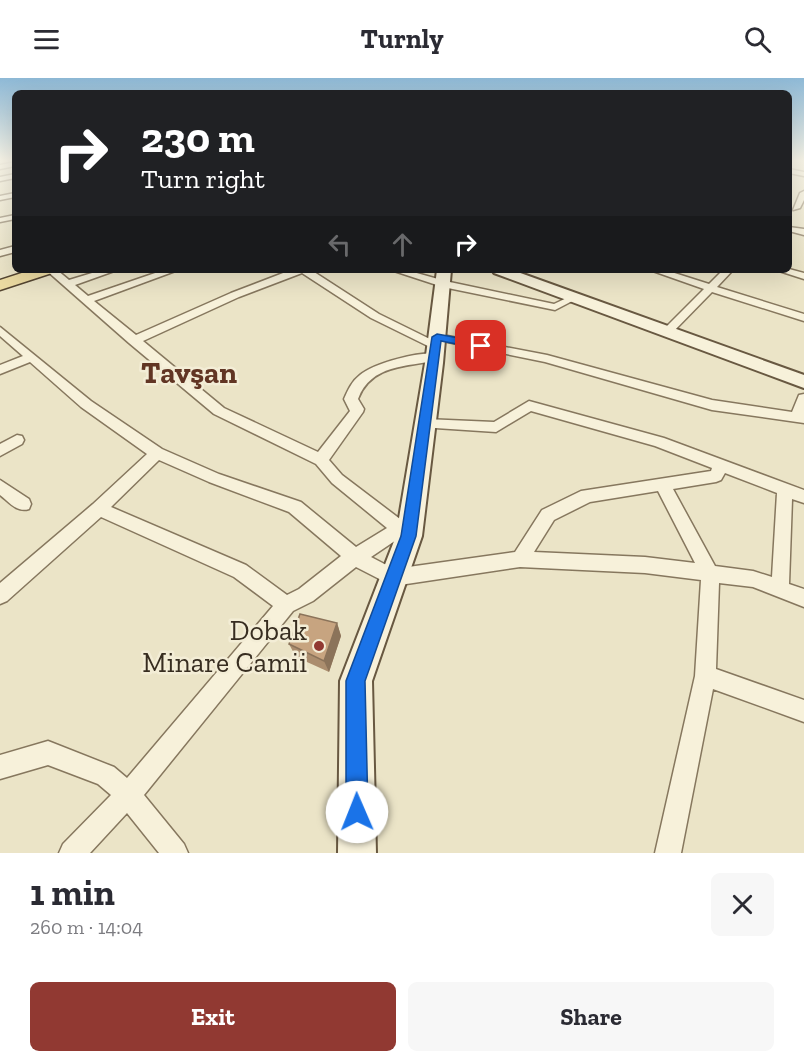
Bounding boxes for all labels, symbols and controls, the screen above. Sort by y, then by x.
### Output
icon: menu [30,23,63,56]
text: Turnly [361,23,443,55]
icon: search [741,23,774,56]
text: 230 m [141,112,255,163]
icon: right [42,114,120,192]
text: Turn right [141,163,265,195]
icon: left [323,228,356,261]
icon: ahead [386,228,419,261]
icon: right [449,228,482,261]
pin [455,320,506,371]
icon: arrive [464,329,497,362]
district label: Tavşan [141,355,237,391]
place label: Dobak Minare Camii [142,614,307,679]
marker: Dobak Minare Camii [312,639,326,653]
position arrow [325,780,389,844]
text: 1 min [30,871,115,914]
button: close [711,873,774,936]
text: 260 m · 14:04 [30,915,143,939]
button: Exit [30,982,396,1051]
button: Share [408,982,774,1051]

